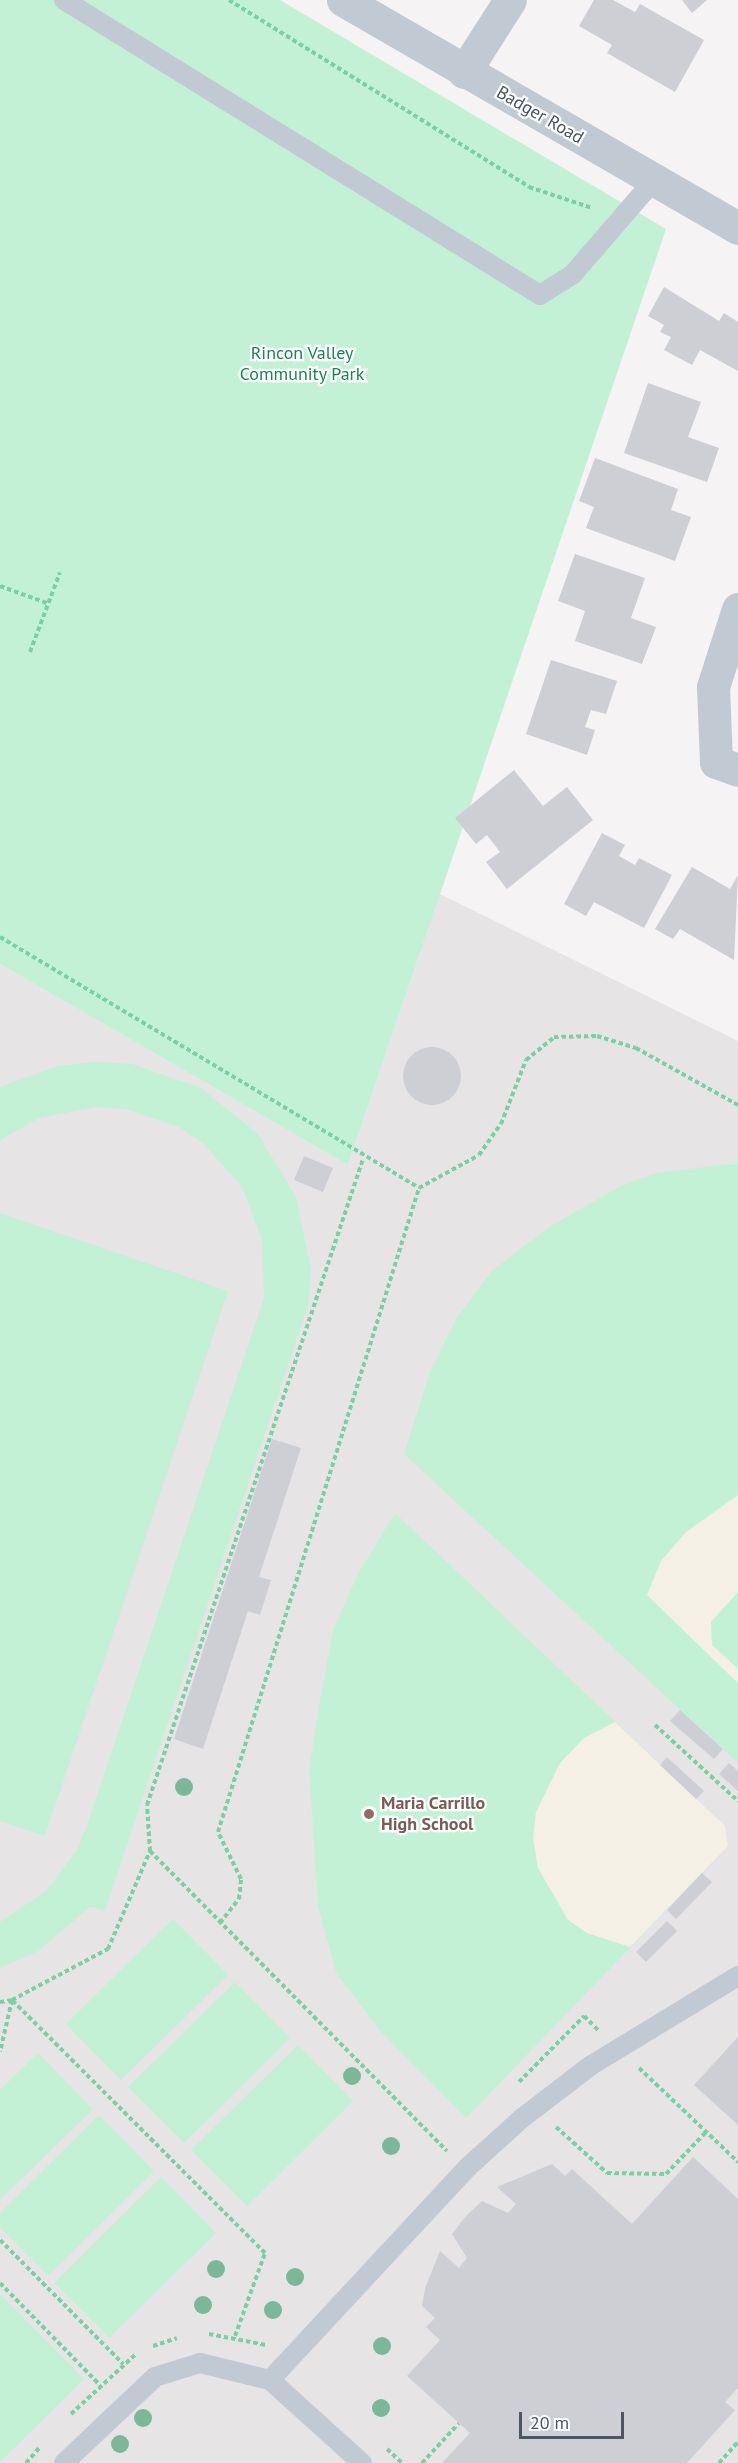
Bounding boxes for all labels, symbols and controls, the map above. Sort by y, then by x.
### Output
street label: Badger Road [493,81,587,149]
park label: Rincon Valley Community Park [239,343,365,386]
place label: Maria Carrillo High School [381,1793,485,1836]
marker: Maria Carrillo High School [362,1807,376,1821]
scale bar [522,2400,627,2438]
text: 20 m [530,2411,569,2434]

